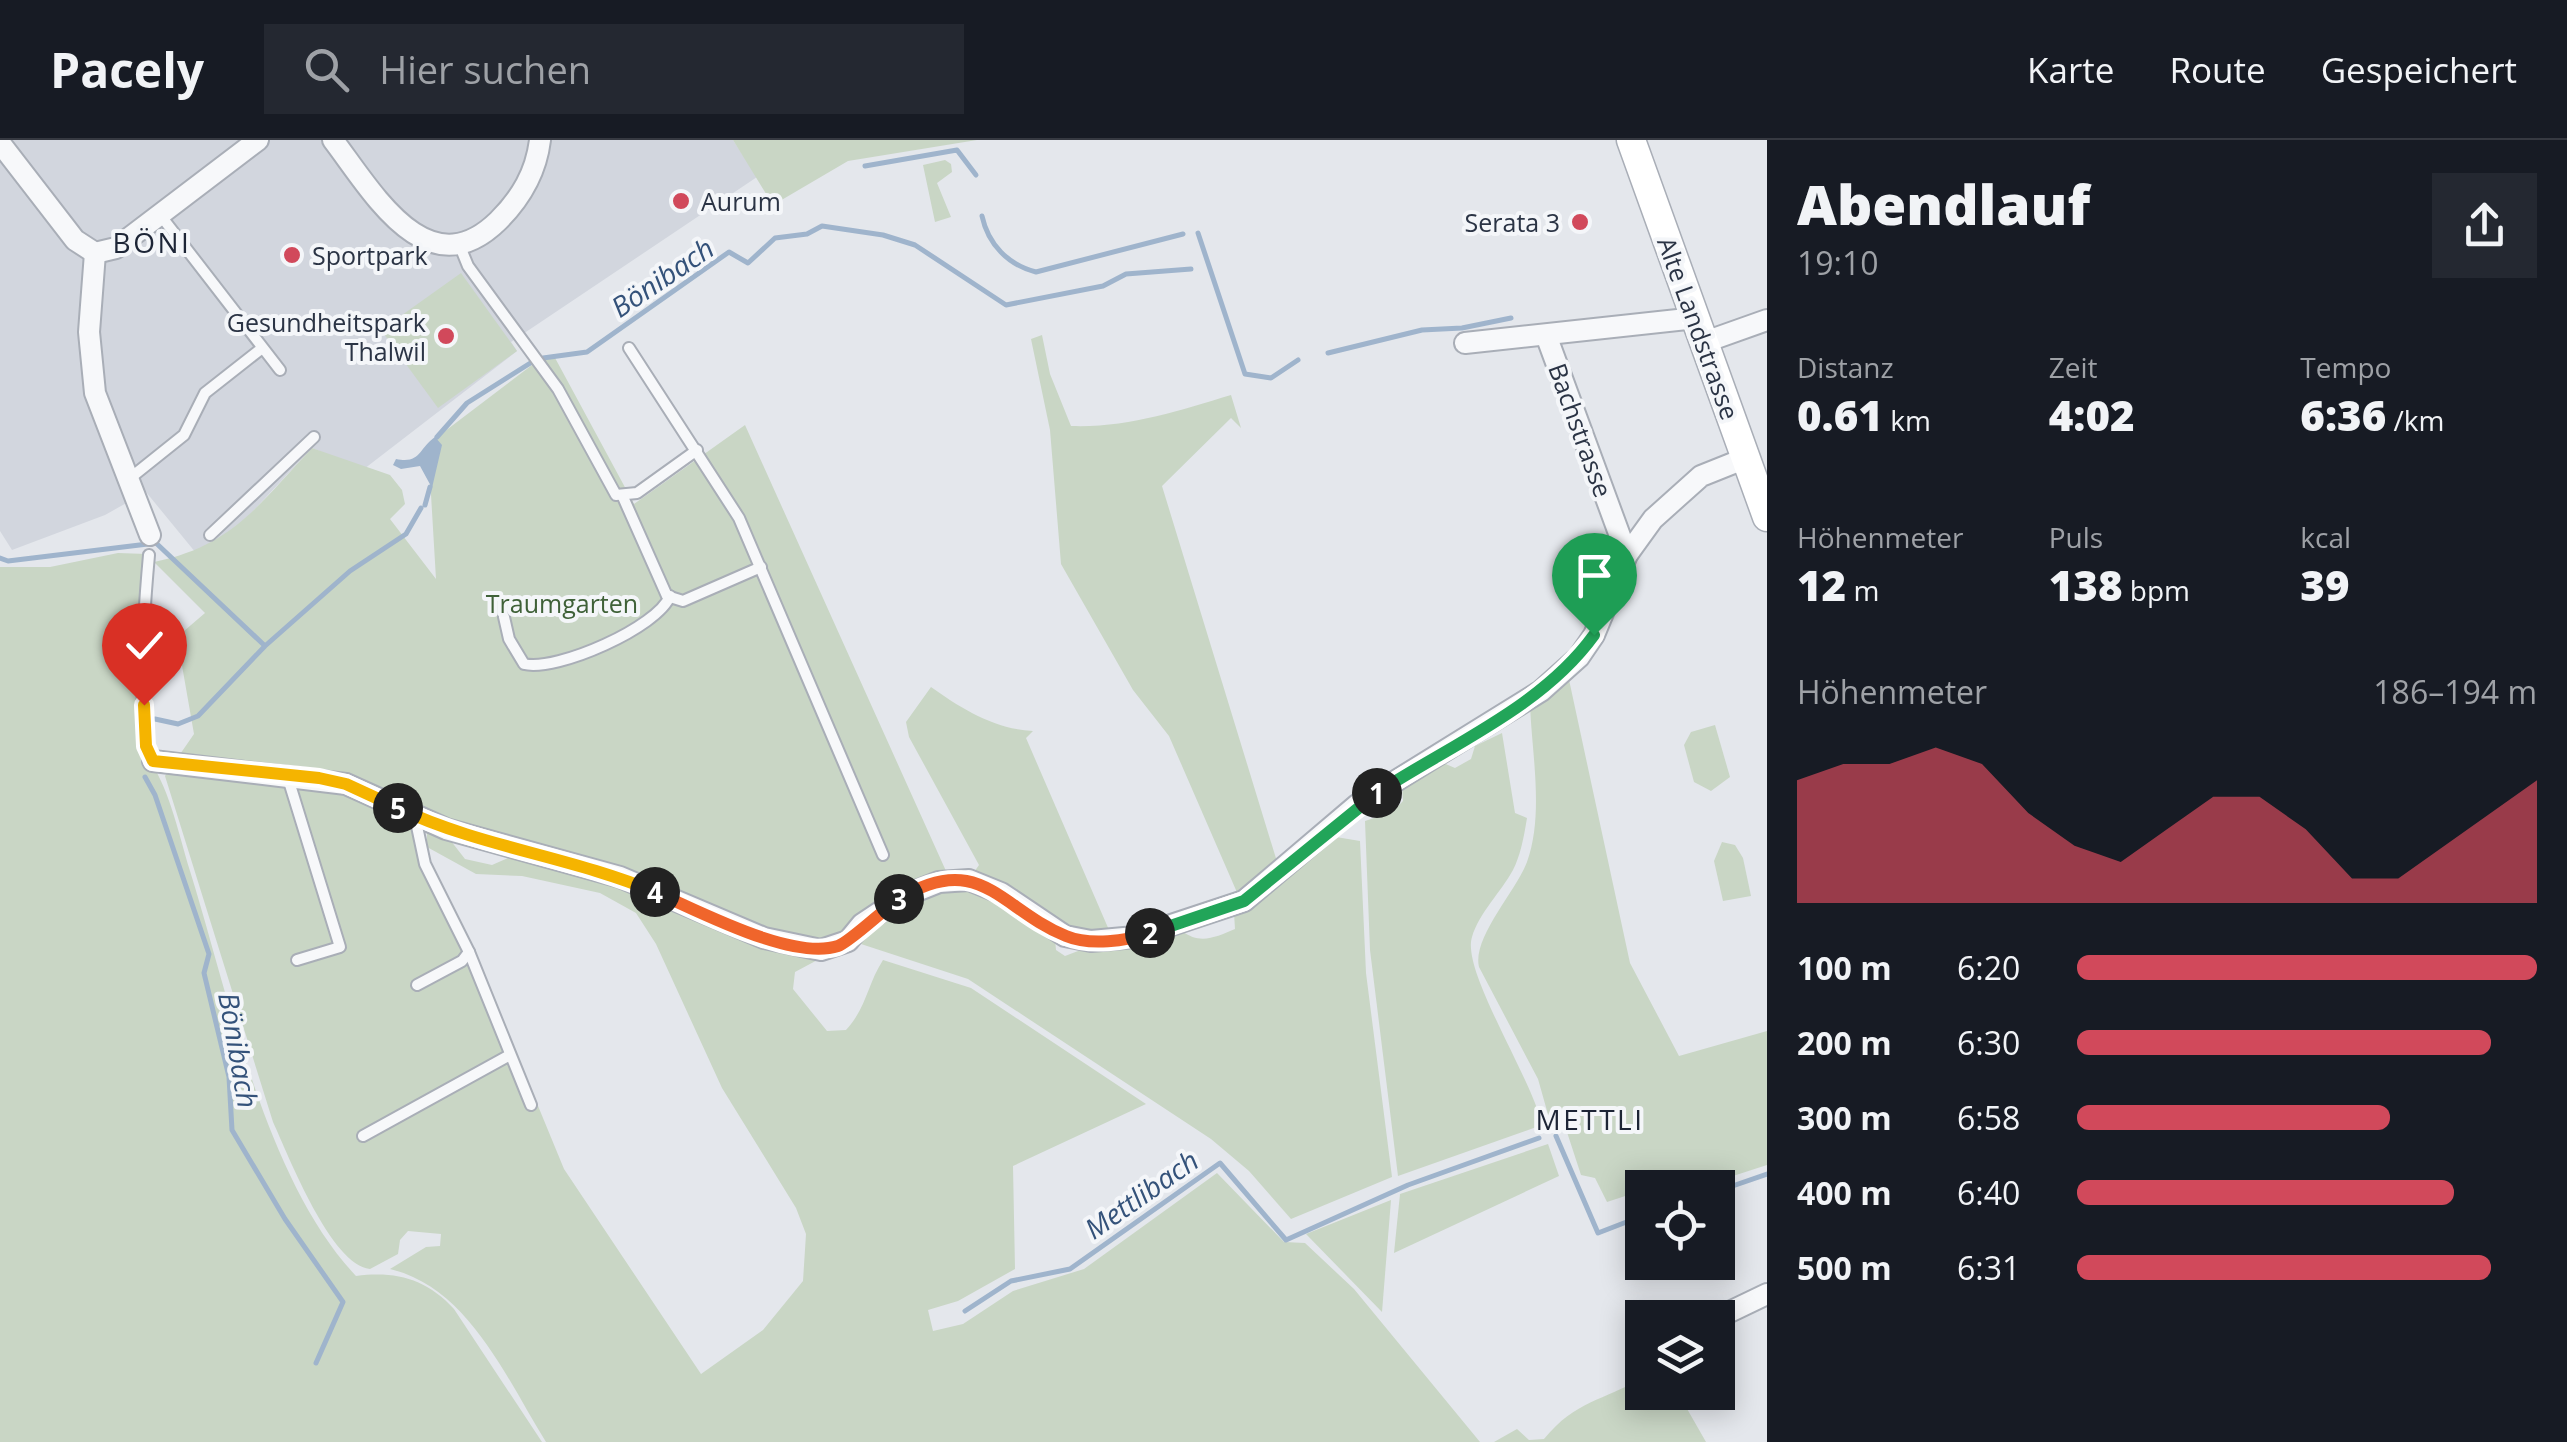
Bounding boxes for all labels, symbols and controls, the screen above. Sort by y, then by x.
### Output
search box [264,24,964,114]
text: Pacely [50,37,204,102]
icon: search [299,42,354,97]
text: Hier suchen [379,43,591,95]
text: Karte [2027,46,2114,93]
text: Route [2169,46,2266,93]
text: Gespeichert [2321,46,2517,93]
text: Abendlauf [1797,166,2090,241]
button: share [2432,173,2537,278]
place label: Aurum [701,184,781,218]
marker: Aurum [670,190,692,212]
place label: Serata 3 [1465,205,1560,239]
marker: Serata 3 [1569,211,1591,233]
district label: BÖNI [113,223,191,261]
water label: Bönibach [603,229,721,325]
street label: Alte Landstrasse [1650,232,1748,424]
place label: Sportpark [312,238,428,272]
text: 19:10 [1797,241,1879,284]
marker: Sportpark [281,244,303,266]
place label: Gesundheitspark Thalwil [227,305,426,368]
marker: Gesundheitspark Thalwil [435,325,457,347]
text: Distanz [1797,348,1894,386]
text: Zeit [2049,348,2097,386]
text: Tempo [2300,348,2391,386]
street label: Bachstrasse [1541,358,1621,502]
text: 0.61 [1797,386,1883,443]
text: 4:02 [2049,386,2135,443]
text: 6:36 [2300,386,2386,443]
text: km [1883,401,1931,439]
text: /km [2386,401,2444,439]
text: Höhenmeter [1797,518,1963,556]
text: Puls [2049,518,2103,556]
text: kcal [2300,518,2351,556]
pin [1552,533,1637,636]
icon: arrive [1567,548,1622,603]
text: 12 [1797,556,1846,613]
text: 138 [2049,556,2122,613]
text: 39 [2300,556,2350,613]
text: m [1846,571,1879,609]
text: bpm [2122,571,2190,609]
park label: Traumgarten [486,586,638,620]
pin [102,603,187,706]
icon: check [117,618,172,673]
text: Höhenmeter [1797,670,1987,713]
text: 186–194 m [2373,670,2537,713]
pin: 1 [1352,768,1402,818]
text: 1 [1369,774,1385,812]
pin: 5 [373,783,423,833]
text: 5 [390,789,406,827]
pin: 4 [630,867,680,917]
text: 4 [647,873,663,911]
pin: 3 [874,874,924,924]
text: 3 [891,880,907,918]
pin: 2 [1125,908,1175,958]
text: 2 [1142,914,1158,952]
text: 100 m [1797,946,1892,989]
text: 6:20 [1957,946,2020,989]
water label: Bönibach [210,989,268,1111]
text: 200 m [1797,1021,1892,1064]
text: 6:30 [1957,1021,2020,1064]
text: 300 m [1797,1096,1892,1139]
text: 6:58 [1957,1096,2020,1139]
district label: METTLI [1535,1100,1645,1138]
water label: Mettlibach [1077,1141,1205,1247]
map controls [1625,1170,1735,1410]
button: locate [1625,1170,1735,1280]
text: 400 m [1797,1171,1892,1214]
text: 6:40 [1957,1171,2020,1214]
text: 500 m [1797,1246,1892,1289]
text: 6:31 [1957,1246,2020,1289]
button: layers [1625,1300,1735,1410]

